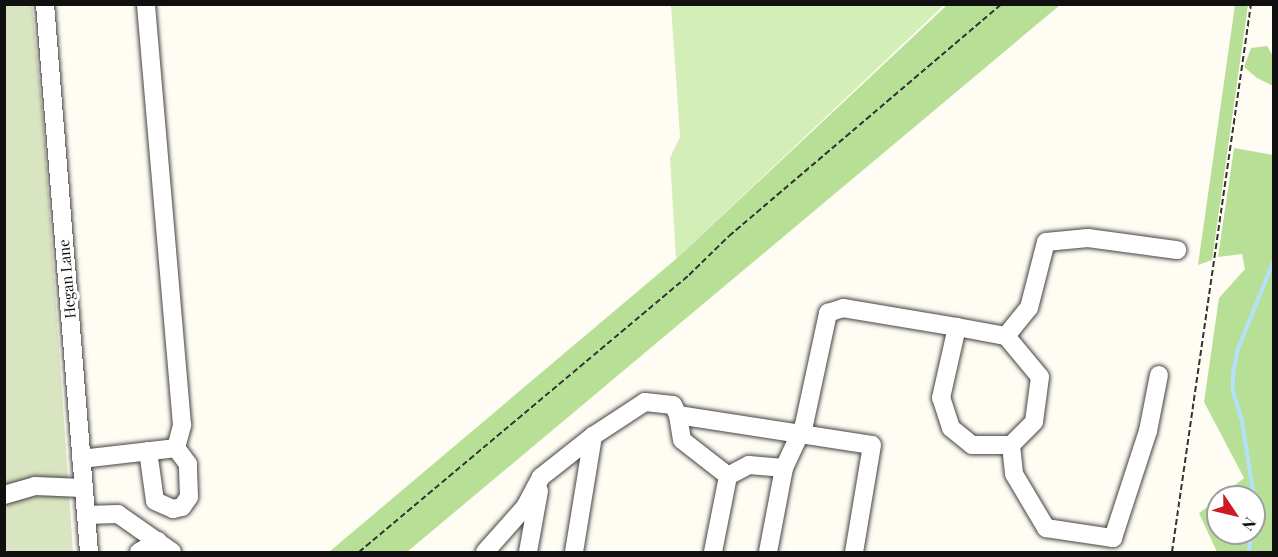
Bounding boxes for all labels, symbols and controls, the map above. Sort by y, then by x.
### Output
street label: Hegan Lane [55,239,79,319]
north arrow [1206,485,1266,545]
text: N [1238,514,1261,535]

